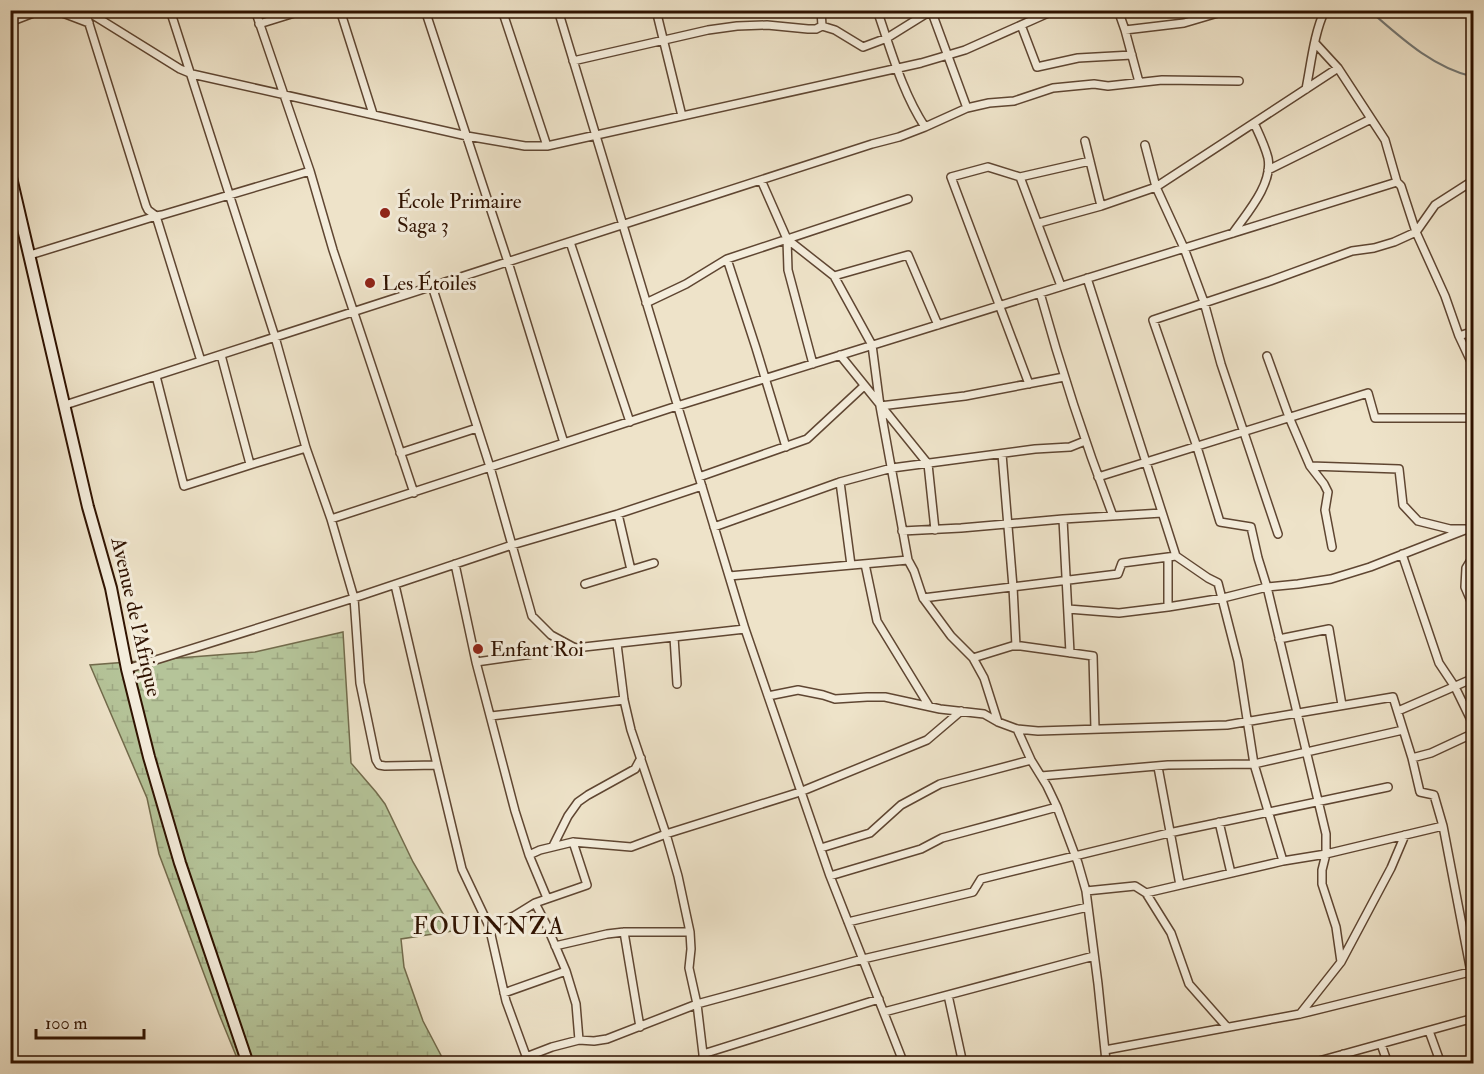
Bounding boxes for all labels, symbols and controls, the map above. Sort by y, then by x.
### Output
place label: École Primaire Saga 3 [397,188,522,239]
marker: École Primaire Saga 3 [378,206,392,220]
place label: Les Étoiles [382,270,476,297]
marker: Les Étoiles [363,276,377,290]
street label: Avenue de l'Afrique [104,534,168,700]
place label: Enfant Roi [490,636,584,663]
marker: Enfant Roi [471,642,485,656]
district label: FOUINNZA [413,911,565,942]
scale bar [36,1002,144,1040]
text: 100 m [45,1012,88,1035]

